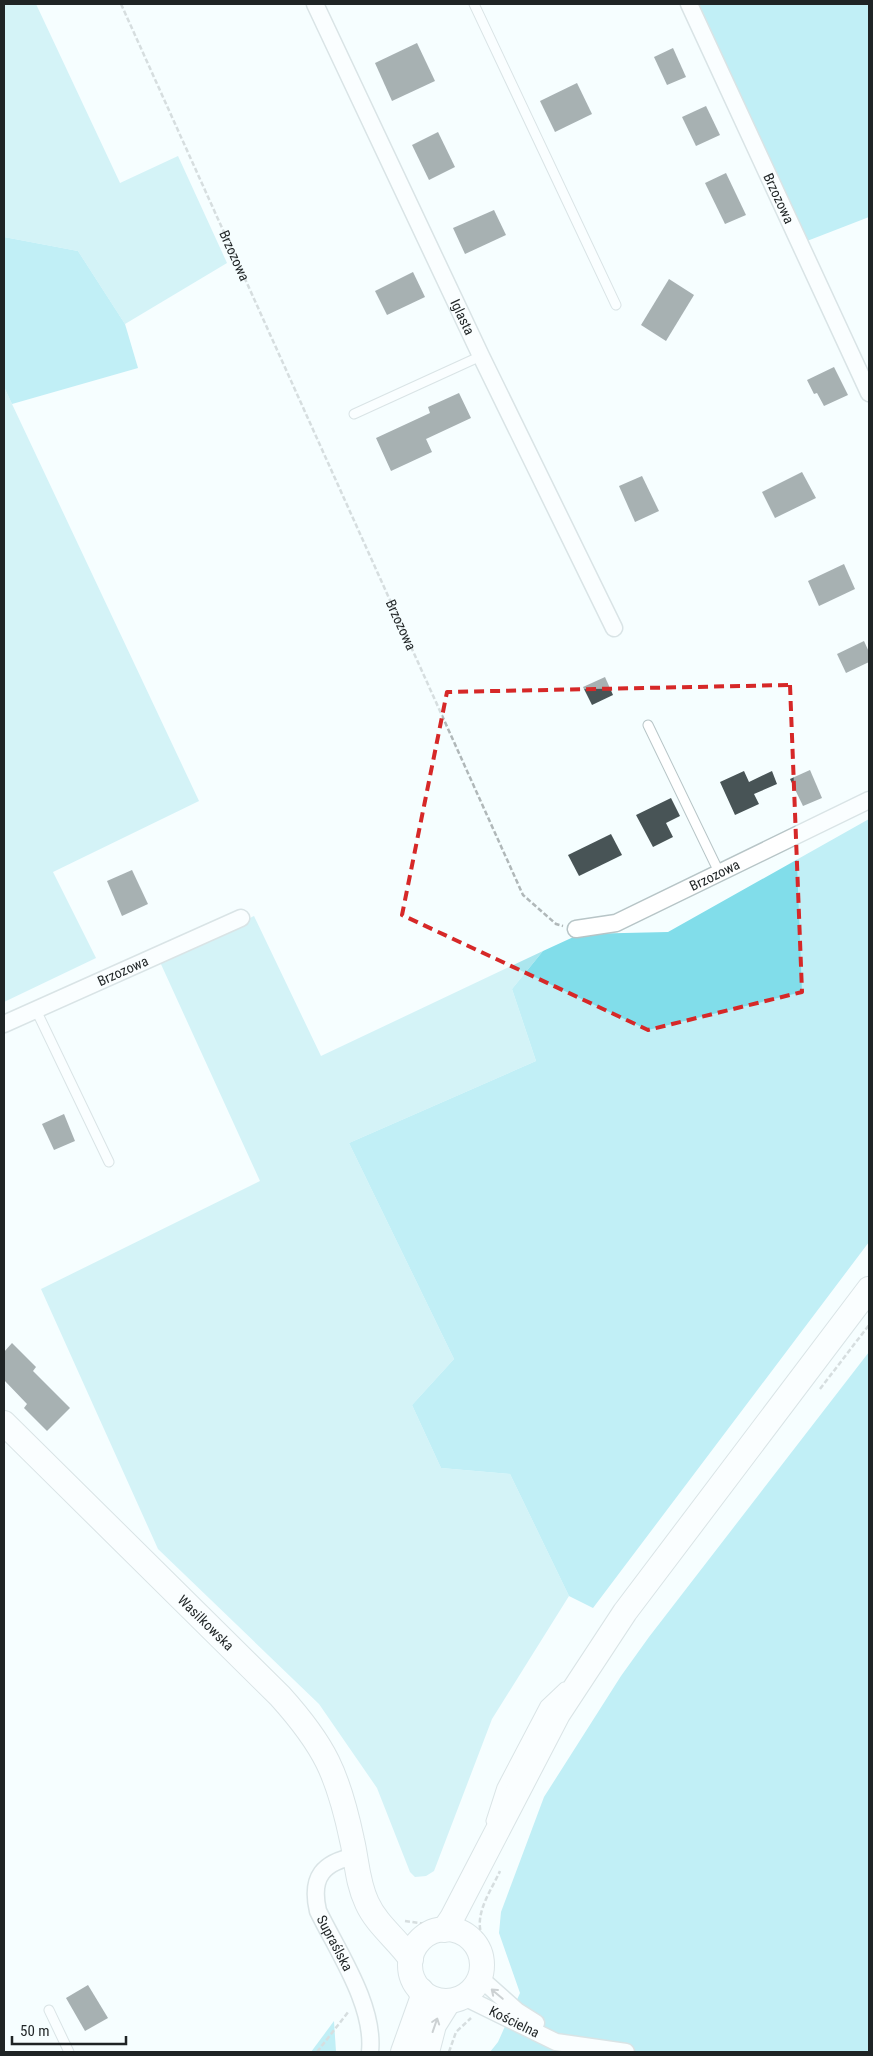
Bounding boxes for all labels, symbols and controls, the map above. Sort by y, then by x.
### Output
street label: Brzozowa [760,170,797,226]
street label: Brzozowa [216,228,253,283]
street label: Iglasta [447,297,478,337]
street label: Brzozowa [383,597,419,653]
street label: Brzozowa [687,856,742,894]
street label: Brzozowa [95,953,150,989]
street label: Wasilkowska [175,1592,237,1654]
street label: Supraślska [314,1913,356,1974]
one-way arrow [491,1989,504,2000]
street label: Kościelna [487,2003,542,2041]
scale bar [12,2014,126,2046]
one-way arrow [431,2018,440,2033]
text: 50 m [20,2022,50,2040]

